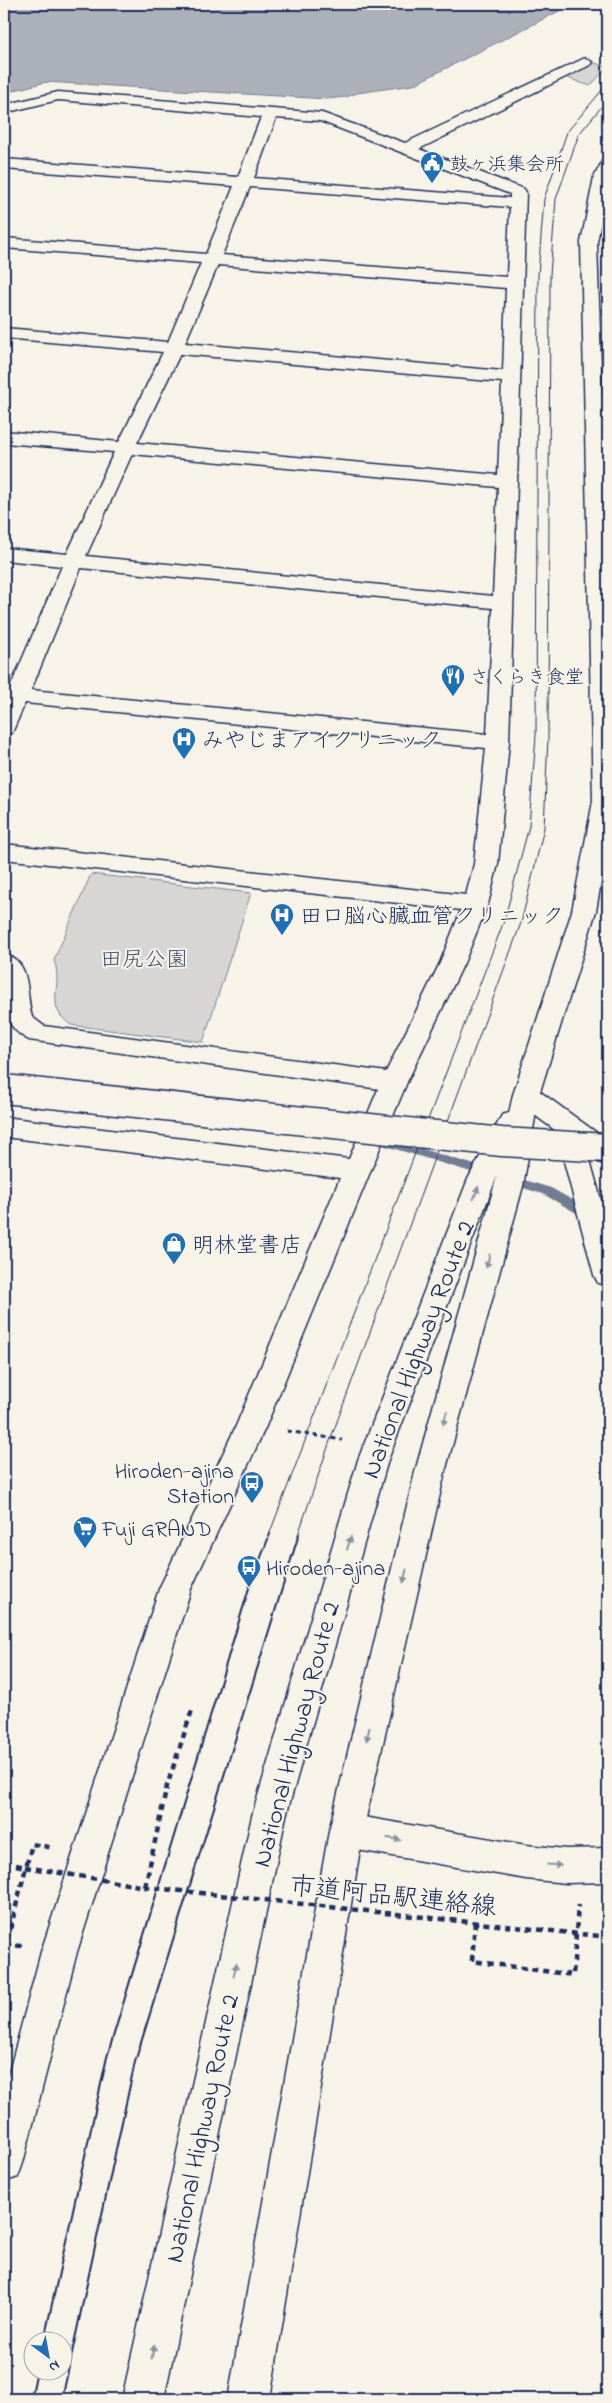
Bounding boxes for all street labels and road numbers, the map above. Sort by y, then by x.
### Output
street label: National Highway Route 2 [353,1215,487,1485]
street label: National Highway Route 2 [244,1598,352,1872]
street label: 市道阿品駅連絡線 [287,1868,498,1928]
street label: National Highway Route 2 [157,1991,251,2266]

